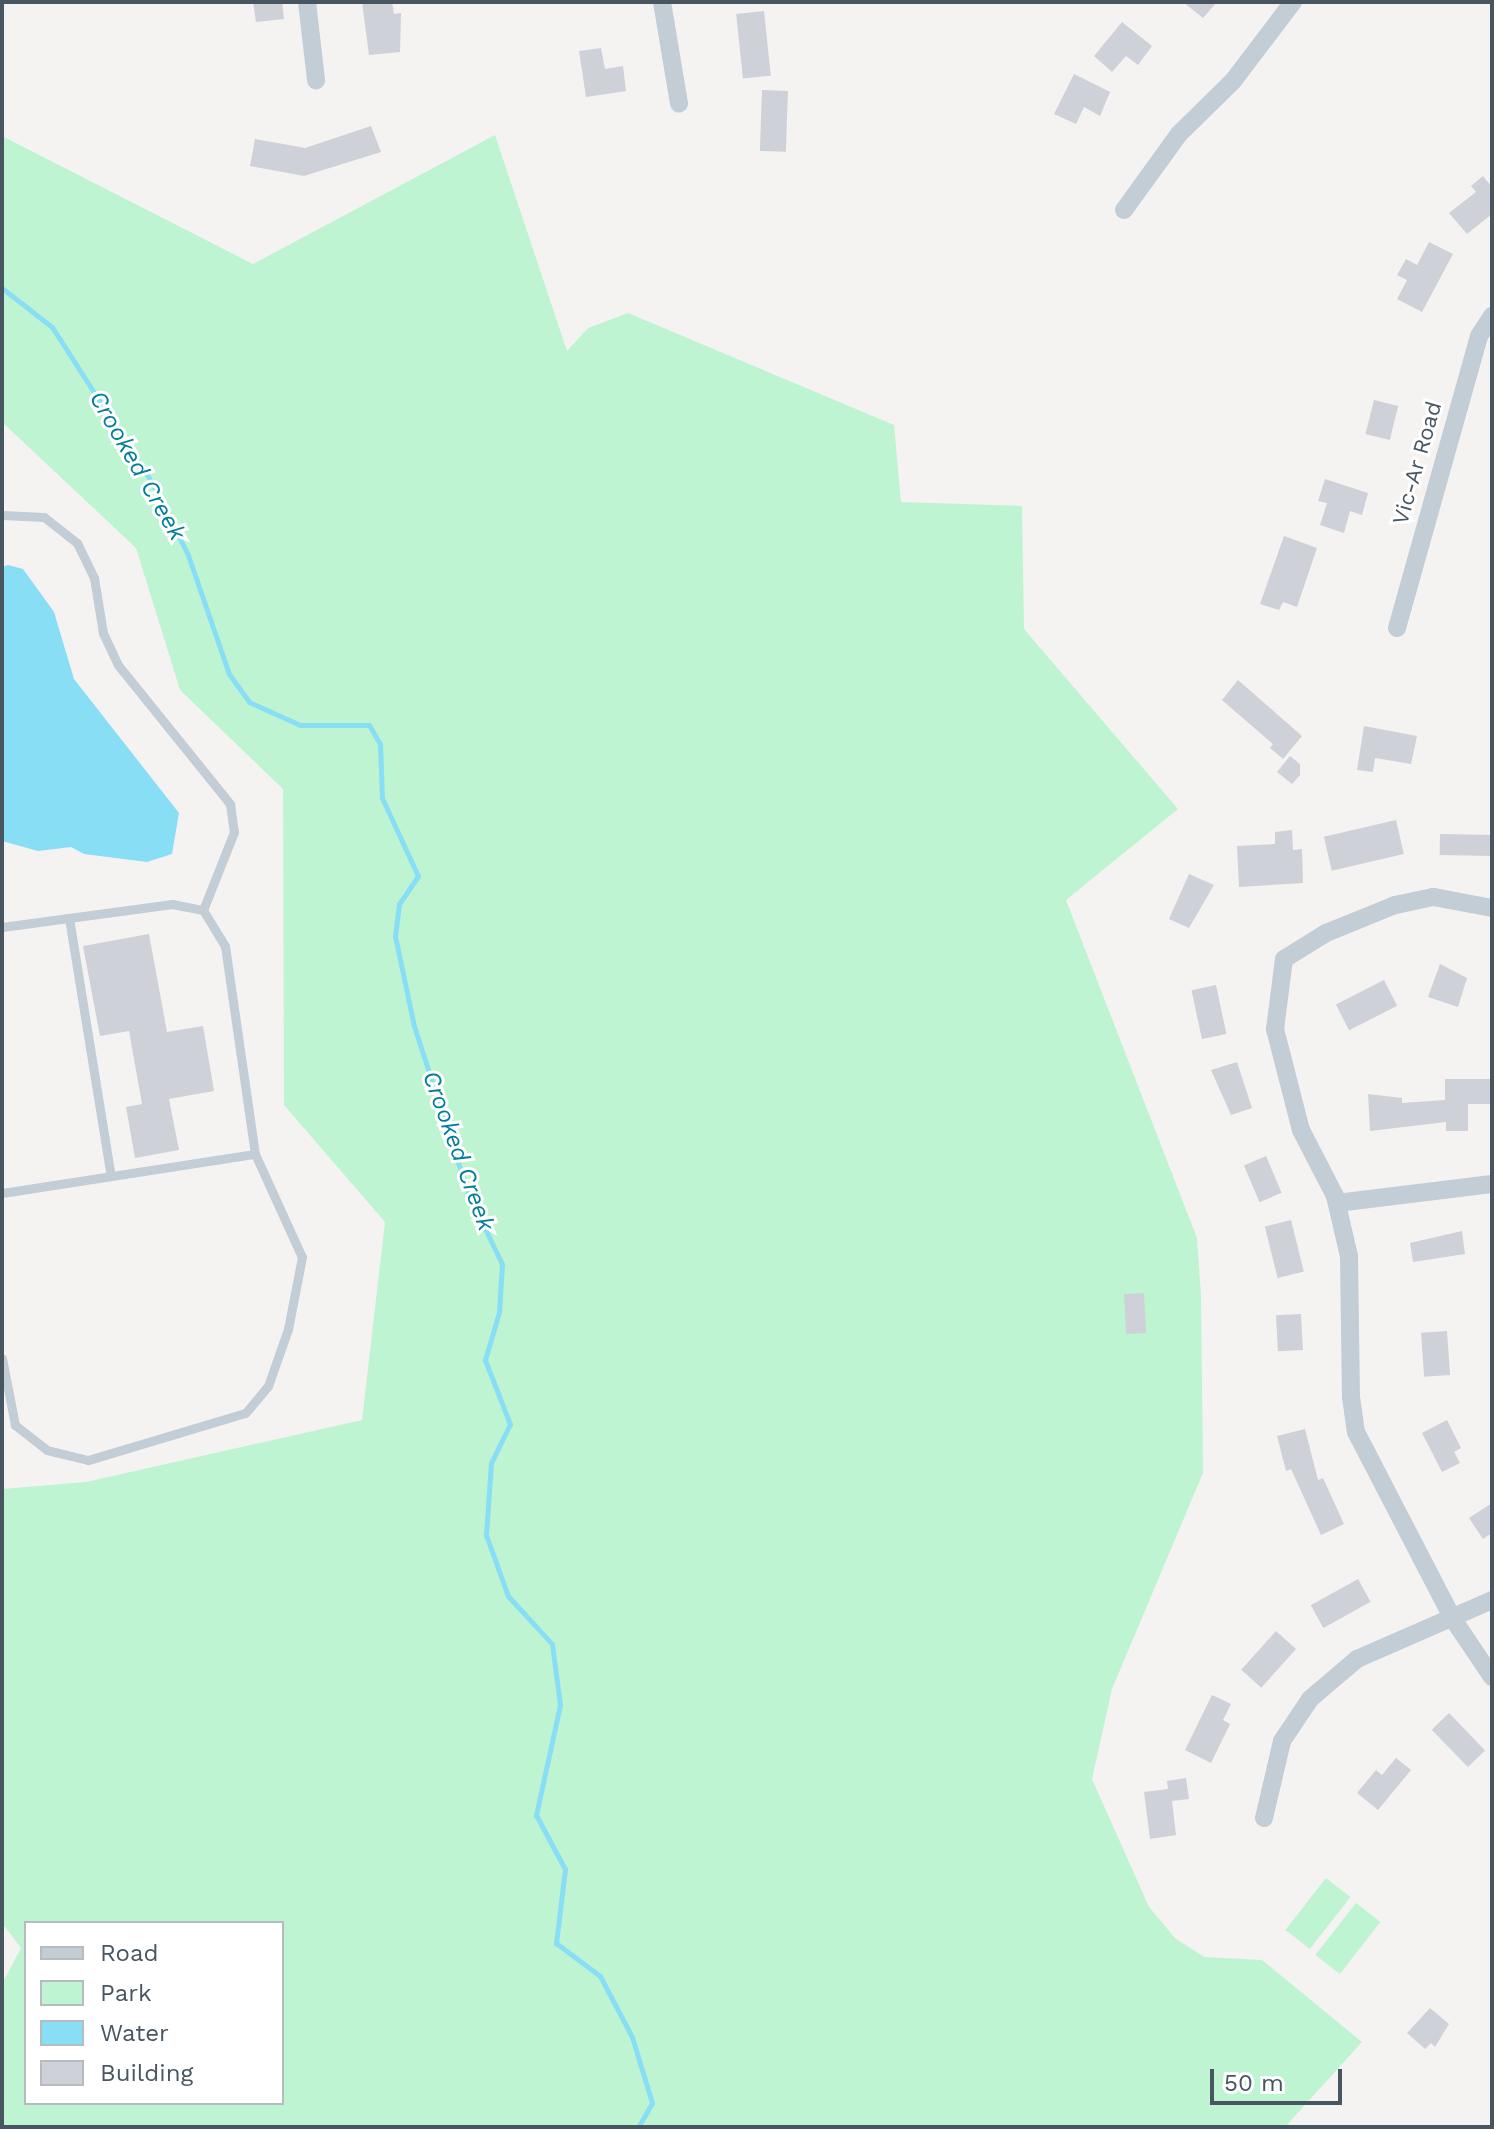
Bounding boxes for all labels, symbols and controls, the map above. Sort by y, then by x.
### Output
water label: Crooked Creek [82,386,192,546]
street label: Vic-Ar Road [1387,398,1447,528]
water label: Crooked Creek [416,1067,500,1235]
legend [24,1921,284,2105]
text: Road [100,1939,159,1967]
text: Park [100,1979,152,2007]
text: Water [100,2019,169,2047]
scale bar [1214,2053,1346,2103]
text: Building [100,2059,193,2087]
text: 50 m [1224,2069,1284,2097]

